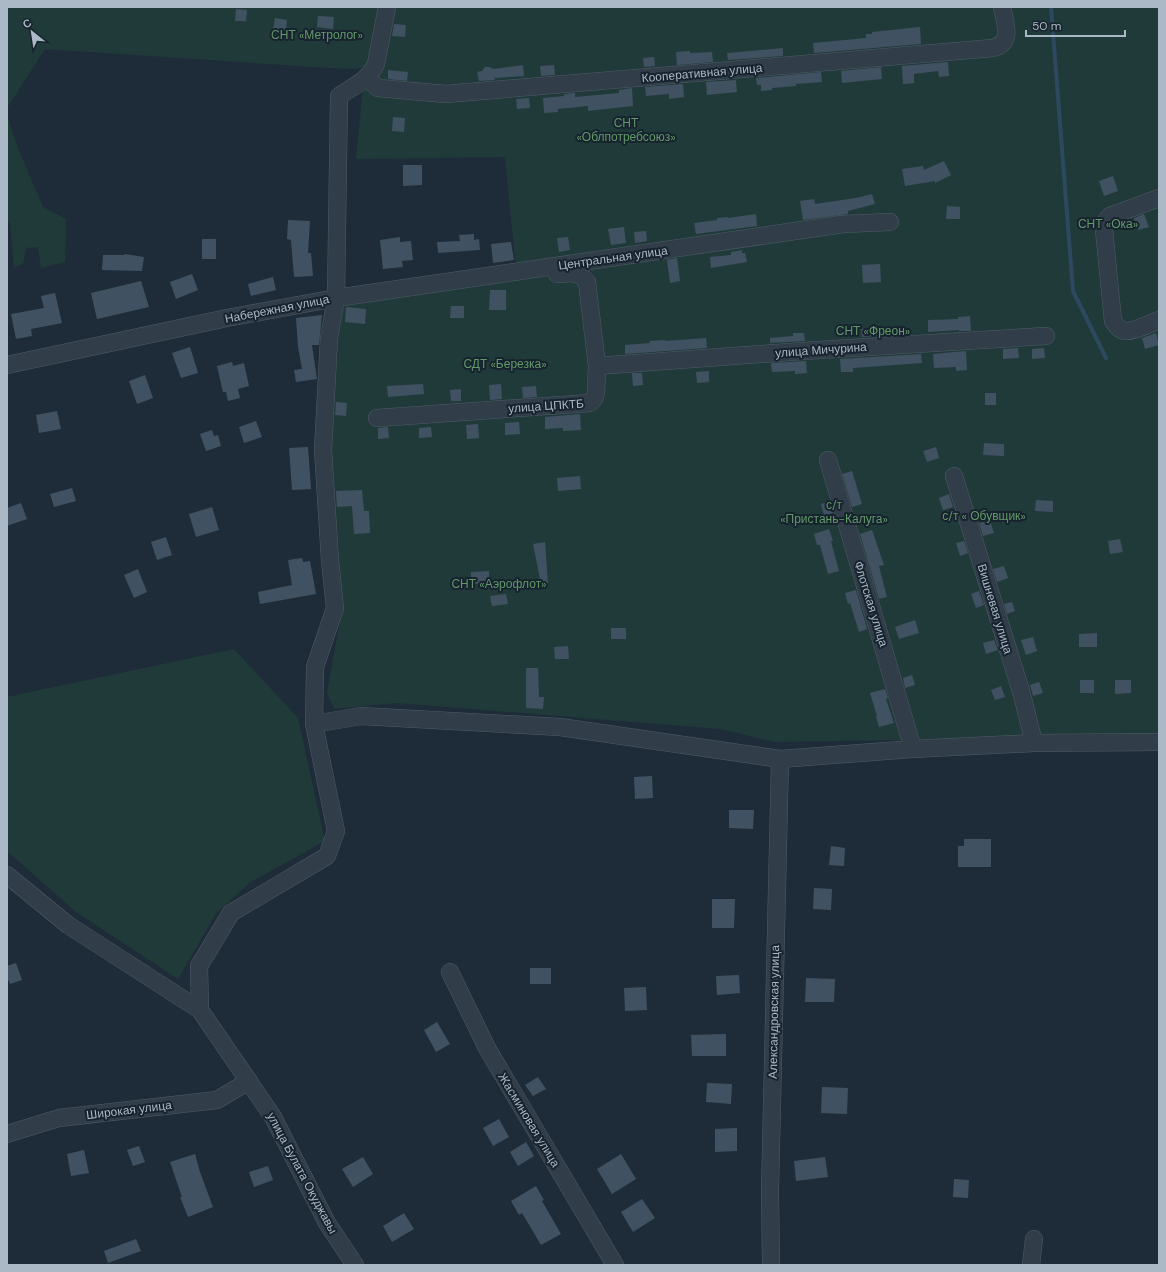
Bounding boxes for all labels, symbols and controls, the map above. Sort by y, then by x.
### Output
north arrow [12,12,52,52]
scale bar [1026,12,1125,38]
text: С [20,15,34,31]
text: 50 m [1032,18,1061,34]
park label: СНТ «Метролог» [271,27,363,43]
street label: Кооперативная улица [641,60,763,86]
park label: СНТ «Облпотребсоюз» [576,115,676,145]
park label: СНТ «Ока» [1078,216,1138,232]
street label: Центральная улица [557,242,669,274]
street label: Набережная улица [223,291,331,327]
park label: СНТ «Фреон» [836,323,910,339]
street label: улица Мичурина [775,339,868,361]
park label: СДТ «Березка» [463,356,547,372]
street label: улица ЦПКТБ [508,395,585,417]
park label: с/т «Пристань-Калуга» [780,497,888,527]
park label: с/т « Обувщик» [942,508,1026,524]
street label: Флотская улица [850,559,892,649]
street label: Вишневая улица [974,562,1016,656]
park label: СНТ «Аэрофлот» [451,576,547,592]
street label: Александровская улица [765,945,783,1079]
street label: Жасминовая улица [494,1070,564,1171]
street label: Широкая улица [85,1097,173,1123]
street label: улица Булата Окуджавы [263,1110,341,1236]

